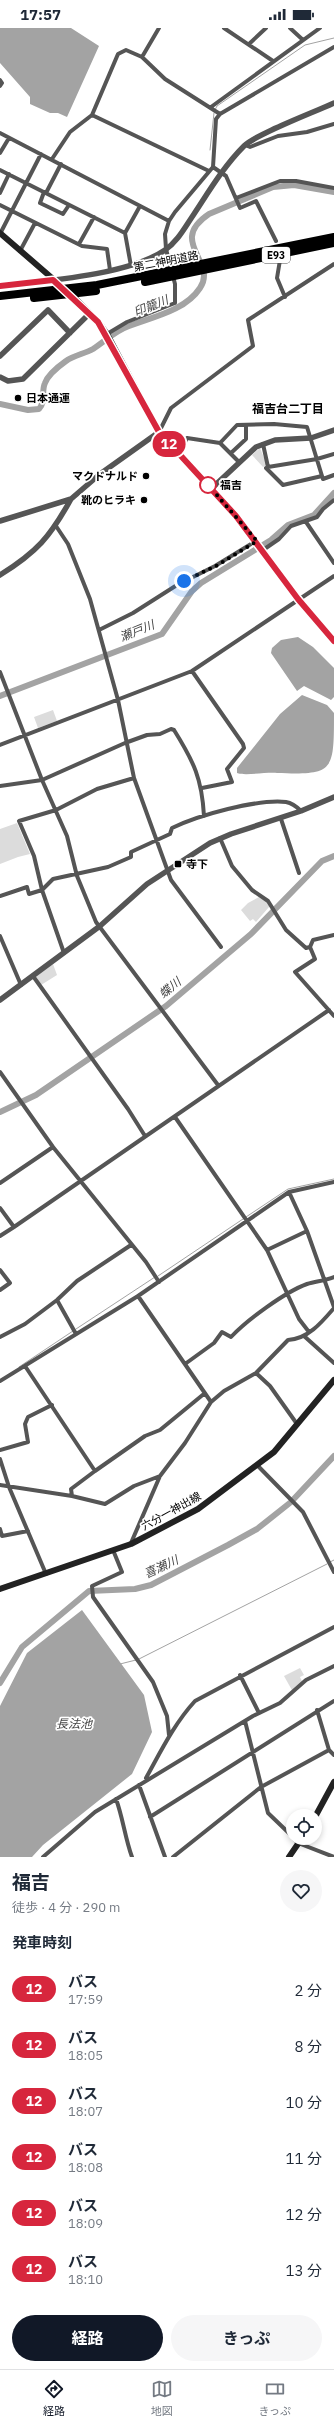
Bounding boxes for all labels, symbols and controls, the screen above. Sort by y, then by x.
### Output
text: 17:57 [20,5,61,24]
road number: E93 [262,247,290,263]
street label: 第二神明道路 [132,248,200,274]
water label: 印籠川 [131,291,172,319]
place label: 日本通運 [26,391,70,405]
marker: 日本通運 [13,393,23,403]
district label: 福吉台二丁目 [252,401,324,416]
line badge: 12 [151,431,187,457]
text: 12 [161,435,177,453]
place label: マクドナルド [72,469,138,483]
marker: マクドナルド [141,471,151,481]
marker: 福吉 [199,476,217,494]
place label: 福吉 [220,478,242,492]
place label: 靴のヒラキ [81,493,136,507]
marker: 靴のヒラキ [139,495,149,505]
your location [174,571,194,591]
water label: 瀬戸川 [117,616,158,644]
place label: 寺下 [186,857,208,871]
marker: 寺下 [173,859,183,869]
water label: 蝶川 [156,973,185,1001]
street label: 六分一神出線 [139,1489,203,1533]
water label: 喜瀬川 [141,1551,182,1581]
water label: 長法池 [56,1716,93,1731]
map controls [286,1809,322,1845]
button: locate [286,1809,322,1845]
text: 福吉 [12,1870,50,1894]
button: heart [280,1870,322,1912]
text: 徒歩 · 4 分 · 290 m [12,1899,120,1916]
text: 発車時刻 [12,1933,72,1952]
text: バス [68,1972,98,1991]
text: 12 [26,1980,42,1998]
text: 2 分 [294,1981,322,2000]
text: 17:59 [68,1991,103,2008]
text: バス [68,2028,98,2047]
text: 12 [26,2036,42,2054]
text: 8 分 [294,2037,322,2056]
text: 18:05 [68,2047,103,2064]
text: バス [68,2084,98,2103]
text: 12 [26,2092,42,2110]
text: 10 分 [285,2093,322,2112]
text: 18:07 [68,2103,103,2120]
text: バス [68,2140,98,2159]
text: 12 [26,2148,42,2166]
text: 11 分 [285,2149,322,2168]
text: 18:08 [68,2159,103,2176]
text: バス [68,2196,98,2215]
text: 12 [26,2204,42,2222]
text: 12 分 [285,2205,322,2224]
text: 18:09 [68,2215,103,2232]
text: バス [68,2252,98,2271]
text: 12 [26,2260,42,2278]
text: 13 分 [285,2261,322,2280]
text: 18:10 [68,2271,103,2288]
button: 経路 [12,2315,163,2361]
button: きっぷ [171,2315,322,2361]
tab: 経路 [43,2378,65,2418]
tab: 地図 [151,2378,173,2418]
tab: きっぷ [259,2378,291,2418]

